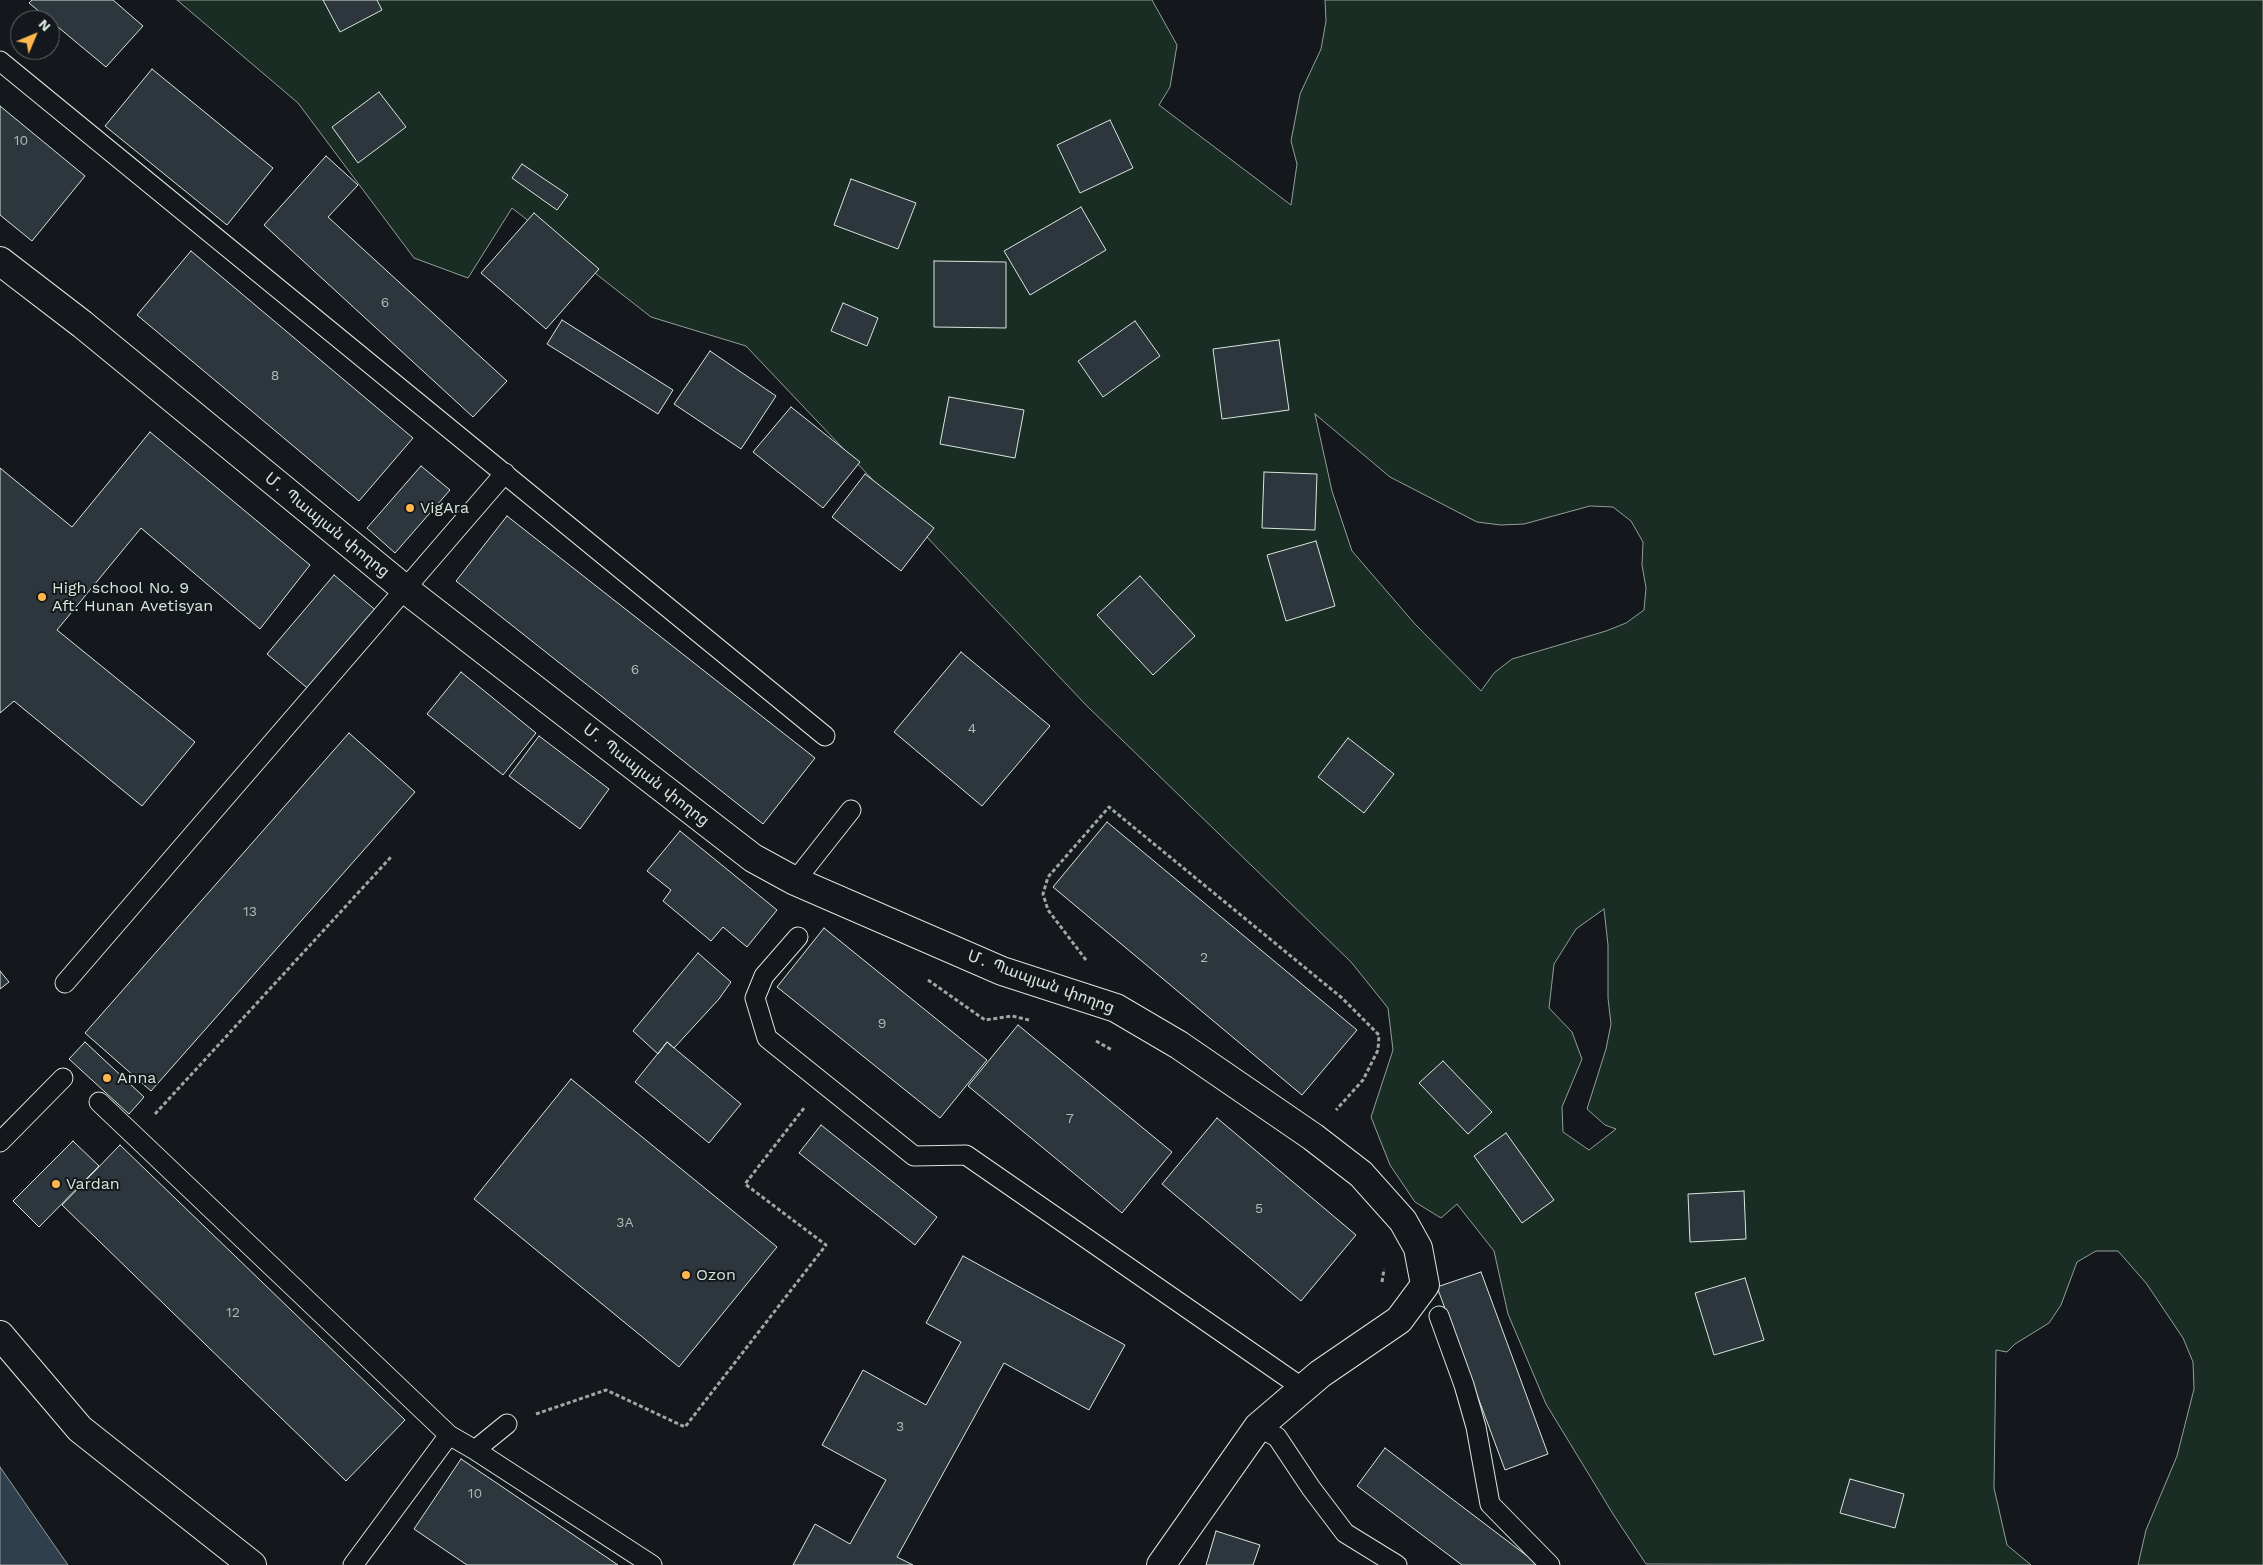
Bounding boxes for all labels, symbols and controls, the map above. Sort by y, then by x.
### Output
north arrow [10,10,60,60]
text: N [36,16,54,34]
house number: 10 [14,133,28,149]
house number: 6 [381,295,389,311]
house number: 8 [271,368,279,384]
street label: Մ․ Պապյան փողոց [261,469,393,581]
place label: VigAra [420,498,469,518]
marker: VigAra [404,502,416,514]
place label: High school No. 9 Aft. Hunan Avetisyan [52,578,213,616]
marker: High school No. 9 Aft. Hunan Avetisyan [36,591,48,603]
house number: 6 [631,662,639,678]
street label: Մ․ Պապյան փողոց [579,720,713,830]
house number: 4 [968,721,976,737]
house number: 13 [243,904,257,920]
street label: Մ․ Պապյան փողոց [965,946,1117,1018]
house number: 2 [1200,950,1208,966]
house number: 9 [878,1016,886,1032]
place label: Anna [117,1068,156,1088]
marker: Anna [101,1072,113,1084]
house number: 7 [1066,1111,1074,1127]
place label: Vardan [66,1174,120,1194]
marker: Vardan [50,1178,62,1190]
house number: 5 [1255,1201,1263,1217]
house number: 3A [616,1215,634,1231]
place label: Ozon [696,1265,736,1285]
marker: Ozon [680,1269,692,1281]
house number: 12 [226,1305,240,1321]
house number: 3 [896,1419,904,1435]
house number: 10 [468,1486,482,1502]

